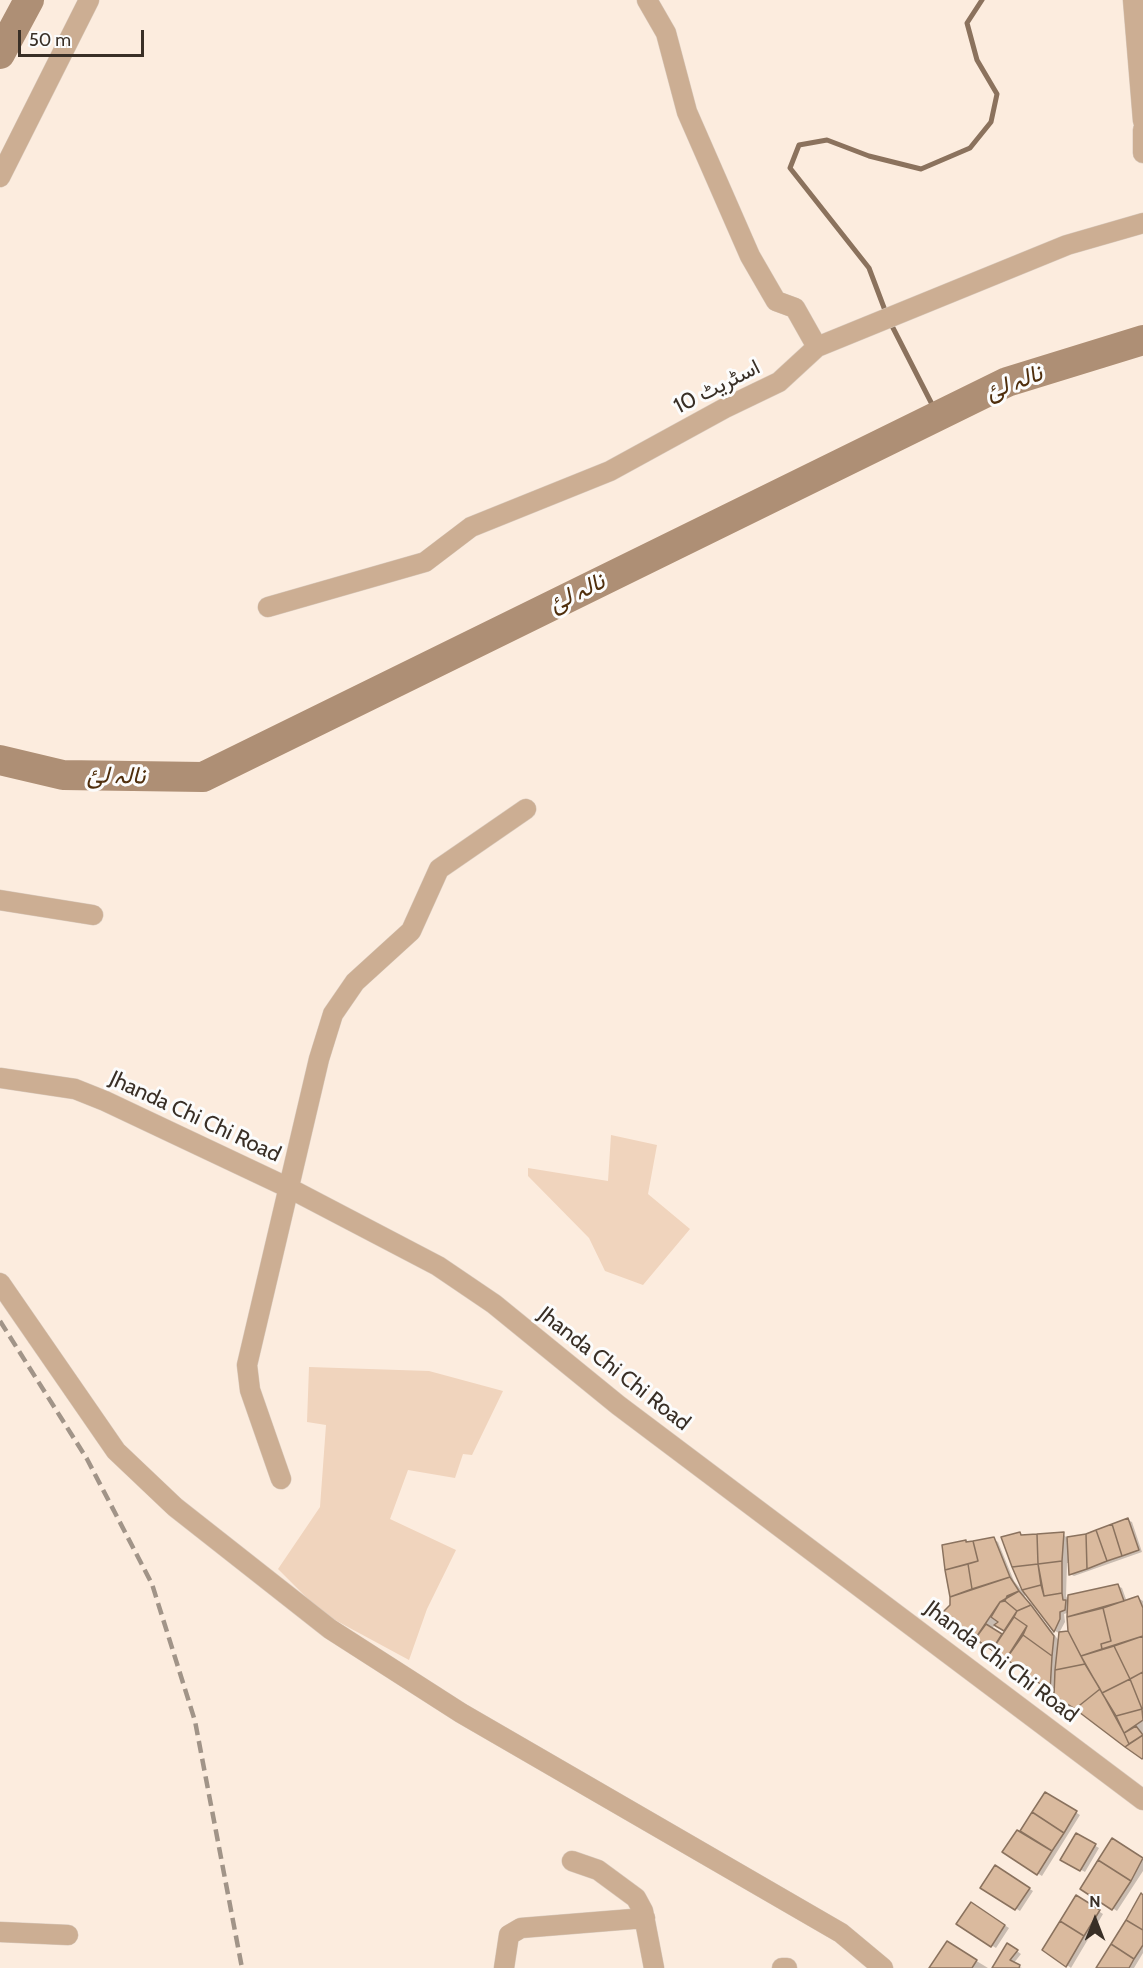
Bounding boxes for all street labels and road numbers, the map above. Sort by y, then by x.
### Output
street label: اسٹریٹ 10 [670,354,764,420]
street label: Jhanda Chi Chi Road [105,1066,285,1168]
street label: Jhanda Chi Chi Road [533,1301,695,1437]
street label: Jhanda Chi Chi Road [919,1596,1083,1728]

